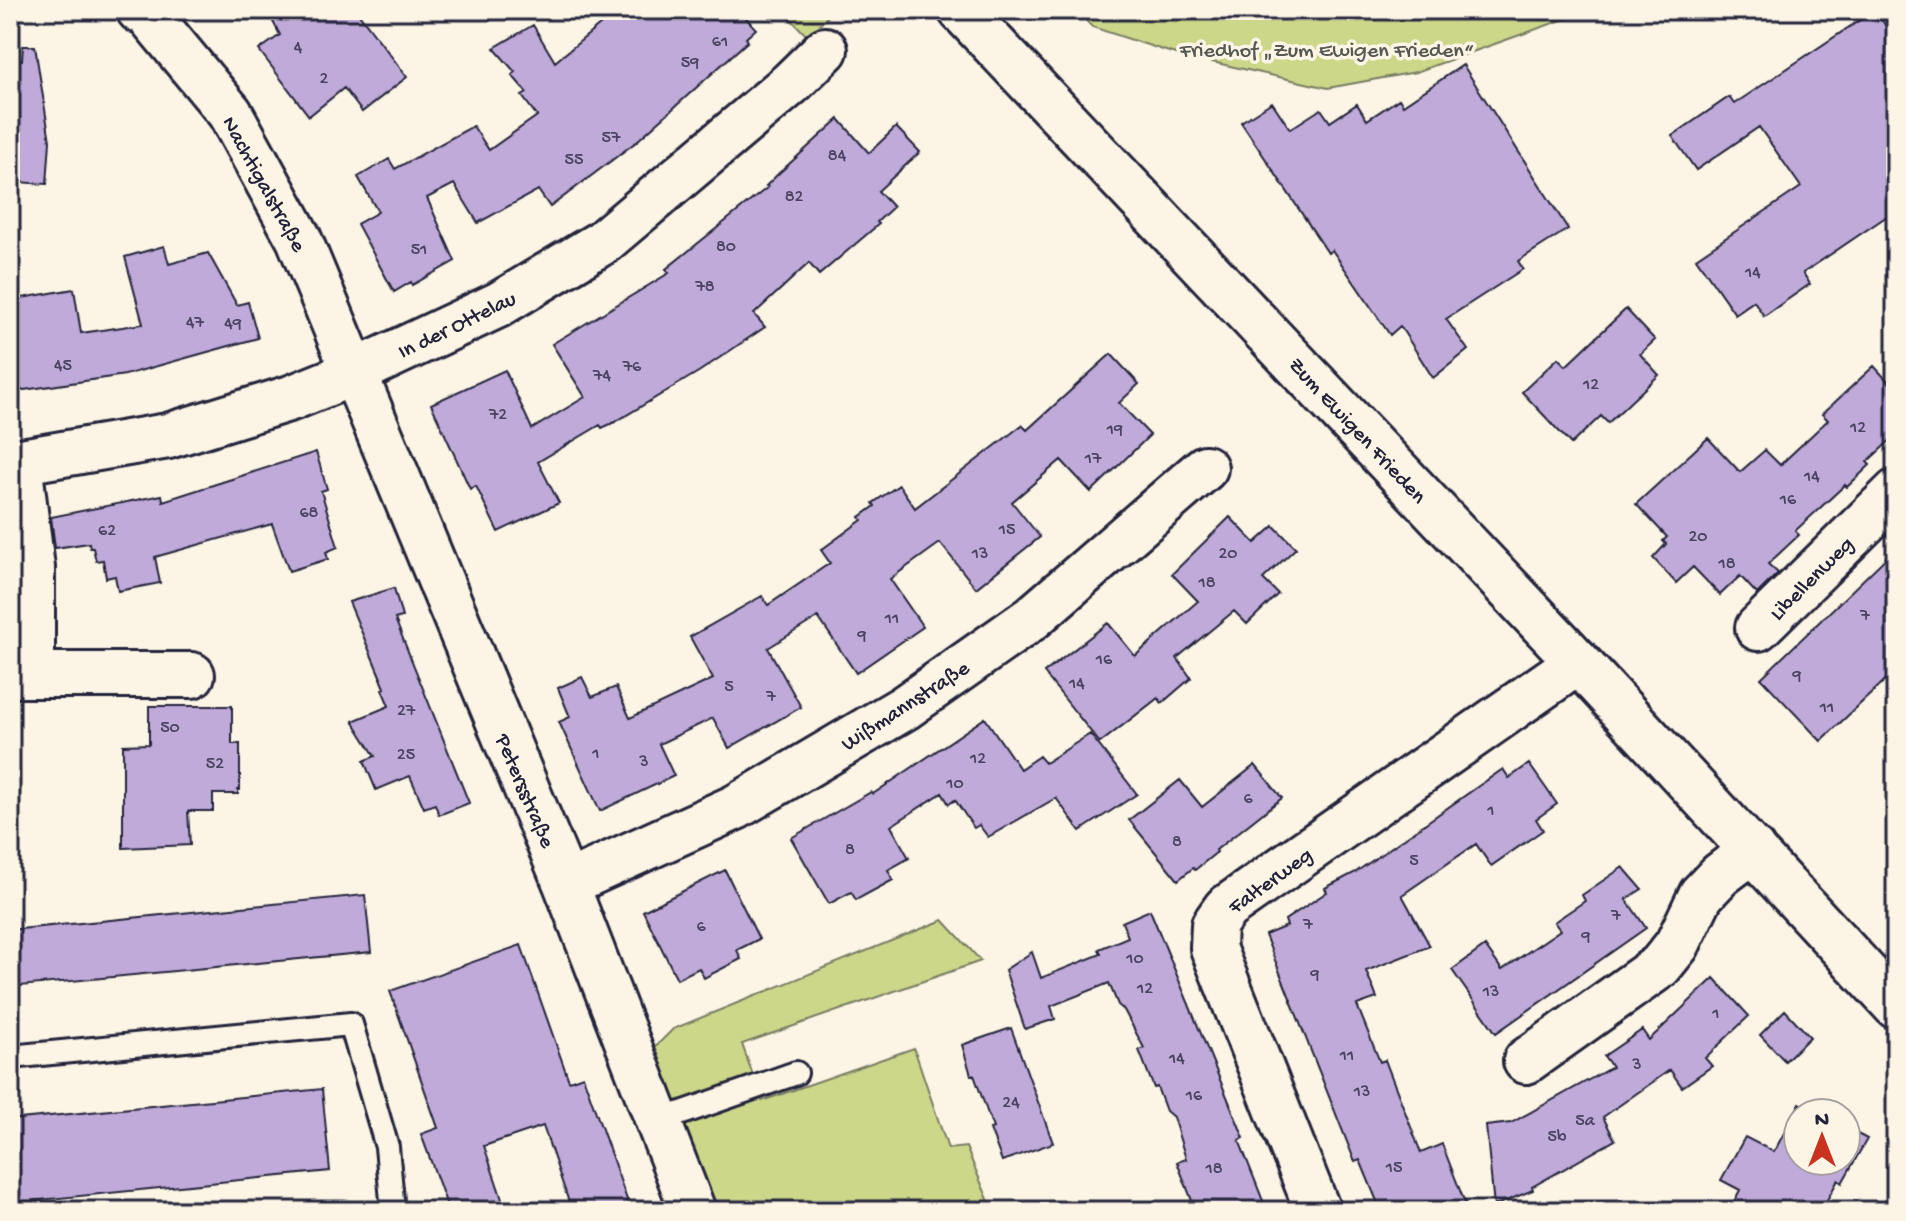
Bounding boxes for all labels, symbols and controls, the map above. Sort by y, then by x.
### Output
house number: 61 [712,32,728,53]
house number: 4 [294,38,303,59]
park label: Friedhof „Zum Ewigen Frieden“ [1179,39,1474,65]
house number: 59 [681,53,699,74]
house number: 2 [320,69,329,90]
street label: Nachtigalstraße [215,113,311,258]
house number: 57 [602,128,621,149]
house number: 84 [828,146,847,167]
house number: 55 [565,150,583,171]
house number: 82 [785,187,804,208]
house number: 80 [716,237,736,258]
house number: 51 [411,240,427,261]
house number: 14 [1744,263,1761,284]
house number: 78 [694,277,715,298]
street label: In der Ottelau [394,287,521,366]
house number: 47 [186,313,205,334]
house number: 49 [224,314,242,335]
street label: Zum Ewigen Frieden [1282,353,1431,511]
house number: 45 [54,356,72,377]
house number: 76 [622,357,642,378]
house number: 74 [592,366,611,387]
house number: 12 [1582,375,1599,396]
house number: 72 [488,405,507,426]
house number: 12 [1849,418,1866,439]
house number: 19 [1106,420,1123,441]
house number: 17 [1084,449,1102,470]
house number: 14 [1803,467,1820,488]
house number: 16 [1779,490,1797,511]
house number: 68 [300,503,319,524]
house number: 15 [998,520,1015,541]
house number: 62 [98,521,116,542]
house number: 20 [1688,527,1708,548]
street label: Libellenweg [1765,532,1860,627]
house number: 13 [971,544,988,565]
house number: 20 [1218,544,1238,565]
house number: 18 [1717,554,1736,575]
house number: 18 [1197,573,1216,594]
house number: 7 [1859,606,1870,627]
house number: 11 [884,609,899,630]
house number: 9 [856,626,867,647]
house number: 16 [1095,650,1113,671]
street label: Wißmannstraße [837,656,976,758]
house number: 9 [1791,666,1802,687]
house number: 14 [1068,674,1085,695]
house number: 5 [724,677,734,698]
house number: 7 [765,687,776,708]
house number: 11 [1819,698,1834,719]
house number: 27 [397,701,416,722]
house number: 50 [160,718,180,739]
street label: Petersstraße [487,730,559,853]
house number: 1 [591,744,600,765]
house number: 25 [397,745,415,766]
house number: 12 [969,749,986,770]
house number: 3 [638,752,649,773]
house number: 52 [206,754,224,775]
house number: 10 [945,774,964,795]
house number: 6 [1243,789,1253,810]
house number: 1 [1486,801,1495,822]
house number: 8 [1172,832,1182,853]
house number: 8 [845,840,855,861]
street label: Falterweg [1224,843,1318,922]
house number: 5 [1409,851,1419,872]
house number: 7 [1610,906,1621,927]
house number: 7 [1302,915,1313,936]
house number: 6 [696,917,706,938]
house number: 9 [1580,927,1591,948]
house number: 10 [1125,949,1144,970]
house number: 9 [1309,965,1320,986]
house number: 12 [1136,979,1153,1000]
house number: 13 [1482,982,1499,1003]
house number: 1 [1711,1004,1720,1025]
house number: 11 [1339,1046,1354,1067]
house number: 14 [1168,1049,1185,1070]
house number: 3 [1631,1055,1642,1076]
house number: 13 [1353,1082,1370,1103]
house number: 16 [1185,1086,1203,1107]
house number: 24 [1002,1093,1020,1114]
north arrow [1782,1097,1862,1177]
text: N [1815,1108,1829,1134]
house number: 5a [1575,1111,1596,1132]
house number: 5b [1548,1127,1567,1148]
house number: 15 [1385,1158,1402,1179]
house number: 18 [1204,1159,1223,1180]

